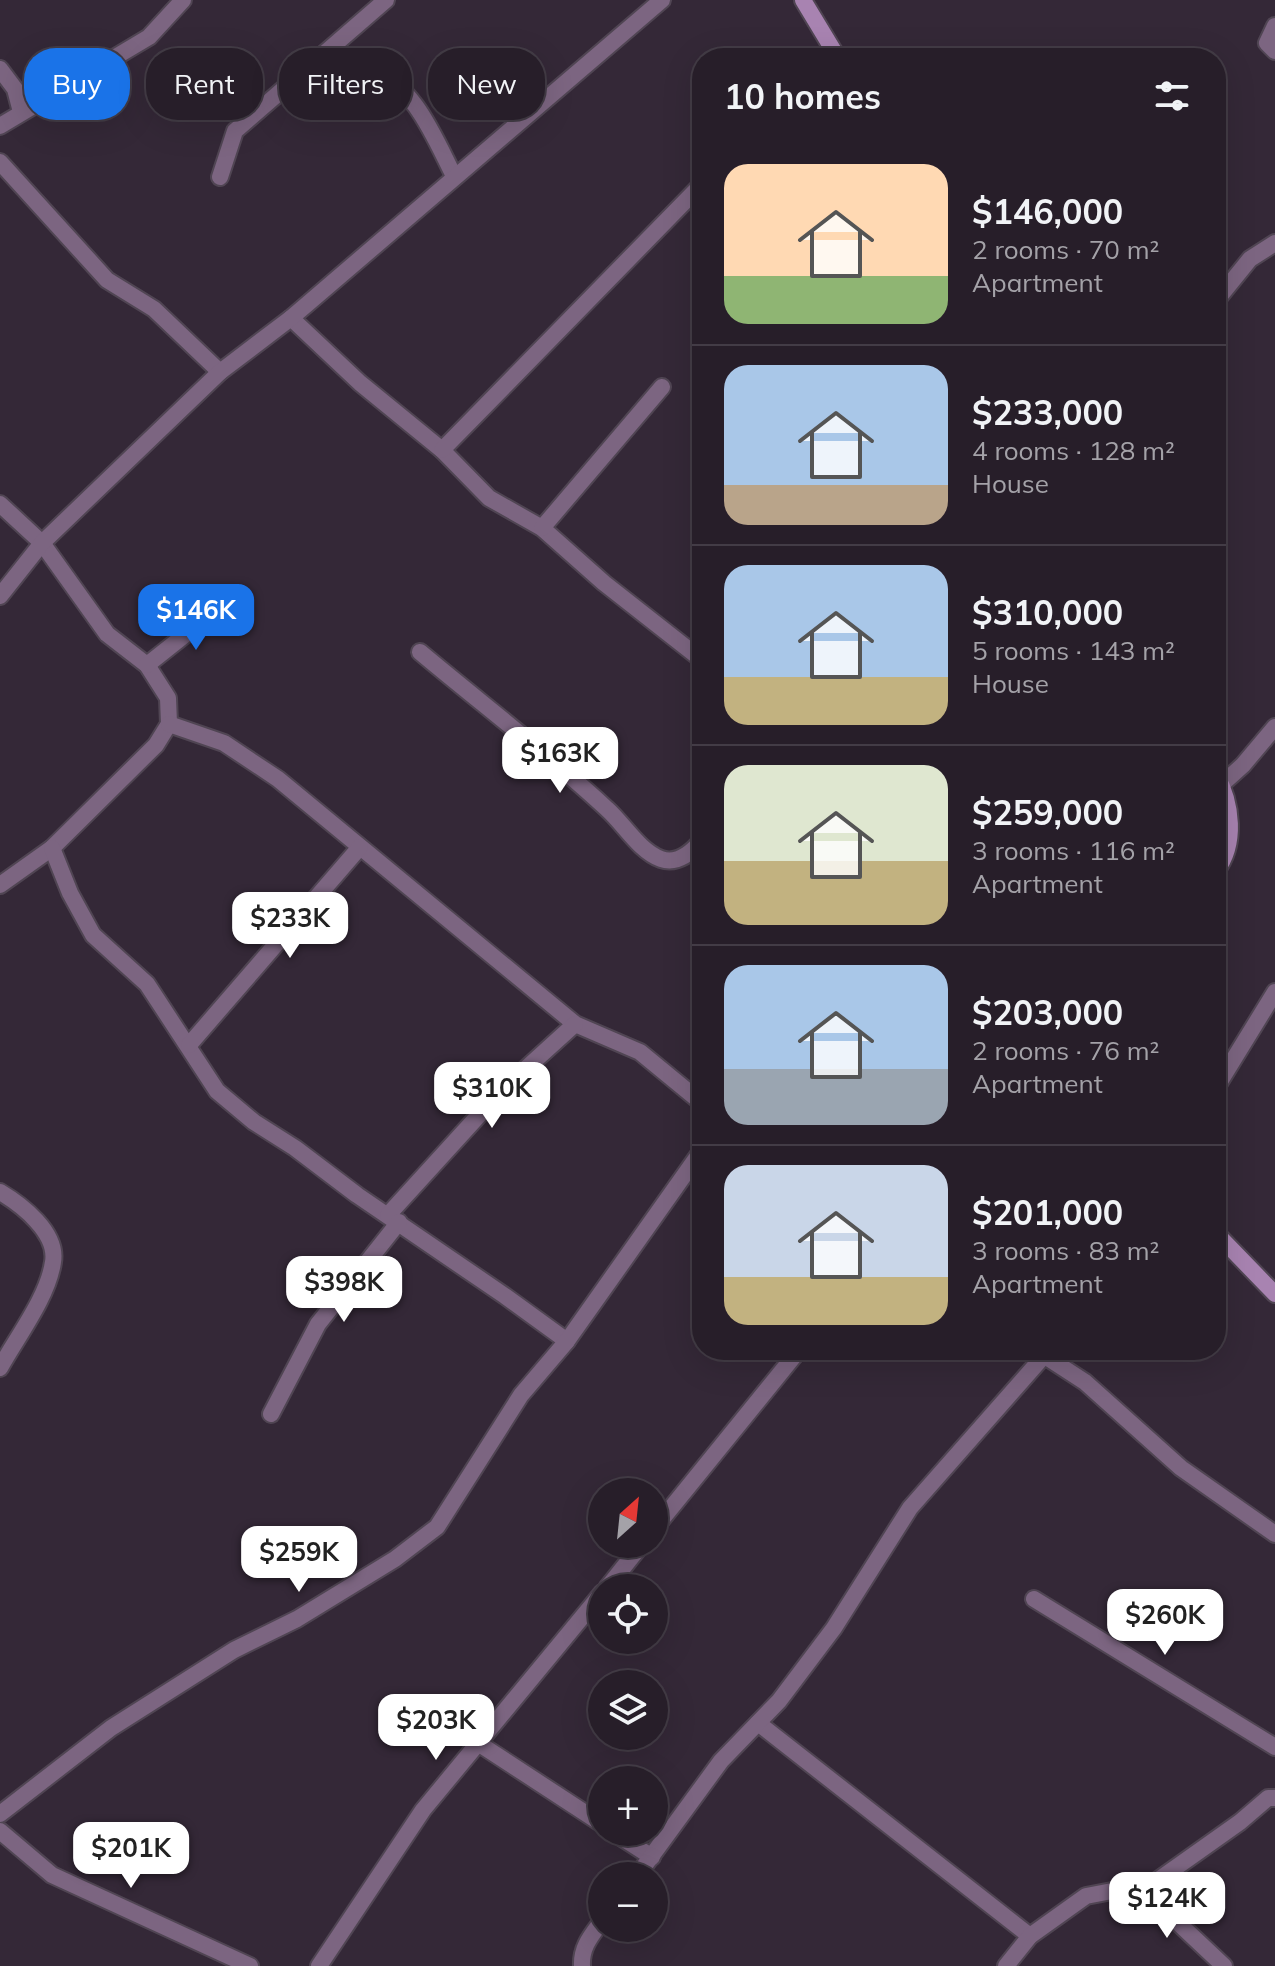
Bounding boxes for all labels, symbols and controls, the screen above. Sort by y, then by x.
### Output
chip: Buy [24,48,130,120]
chip: Rent [146,48,263,120]
chip: Filters [279,48,412,120]
chip: New [428,48,545,120]
icon: filters [1150,74,1194,118]
text: 10 homes [724,75,881,118]
text: $146,000 [972,190,1123,233]
icon: home [788,196,884,292]
text: 2 rooms · 70 m² [972,233,1159,266]
text: Apartment [972,266,1103,299]
text: $233,000 [972,391,1123,434]
icon: home [788,397,884,493]
text: 4 rooms · 128 m² [972,434,1175,467]
text: House [972,467,1049,500]
pin: $146K [140,584,252,652]
text: $310,000 [972,591,1123,634]
text: $146K [156,593,236,626]
icon: home [788,597,884,693]
text: 5 rooms · 143 m² [972,634,1175,667]
text: House [972,667,1049,700]
pin: $163K [504,727,616,795]
text: $163K [520,736,600,769]
text: $259,000 [972,791,1123,834]
icon: home [788,797,884,893]
text: 3 rooms · 116 m² [972,834,1175,867]
text: Apartment [972,867,1103,900]
pin: $233K [234,892,346,960]
text: $233K [250,901,330,934]
text: $203,000 [972,991,1123,1034]
icon: home [788,997,884,1093]
text: 2 rooms · 76 m² [972,1034,1159,1067]
pin: $310K [436,1062,548,1130]
text: Apartment [972,1067,1103,1100]
text: $310K [452,1071,532,1104]
text: $201,000 [972,1191,1123,1234]
icon: home [788,1197,884,1293]
text: 3 rooms · 83 m² [972,1234,1159,1267]
pin: $398K [288,1256,400,1324]
text: $398K [304,1265,384,1298]
text: Apartment [972,1267,1103,1300]
north arrow [588,1478,668,1558]
map controls [588,1478,668,1942]
pin: $259K [243,1526,355,1594]
text: $259K [259,1535,339,1568]
button: locate [588,1574,668,1654]
pin: $260K [1109,1589,1221,1657]
text: $260K [1125,1598,1205,1631]
button: layers [588,1670,668,1750]
pin: $203K [380,1694,492,1762]
text: $203K [396,1703,476,1736]
button: + [588,1766,668,1846]
pin: $201K [75,1822,187,1890]
text: $201K [91,1831,171,1864]
button: − [588,1862,668,1942]
pin: $124K [1111,1872,1223,1940]
text: $124K [1127,1881,1207,1914]

